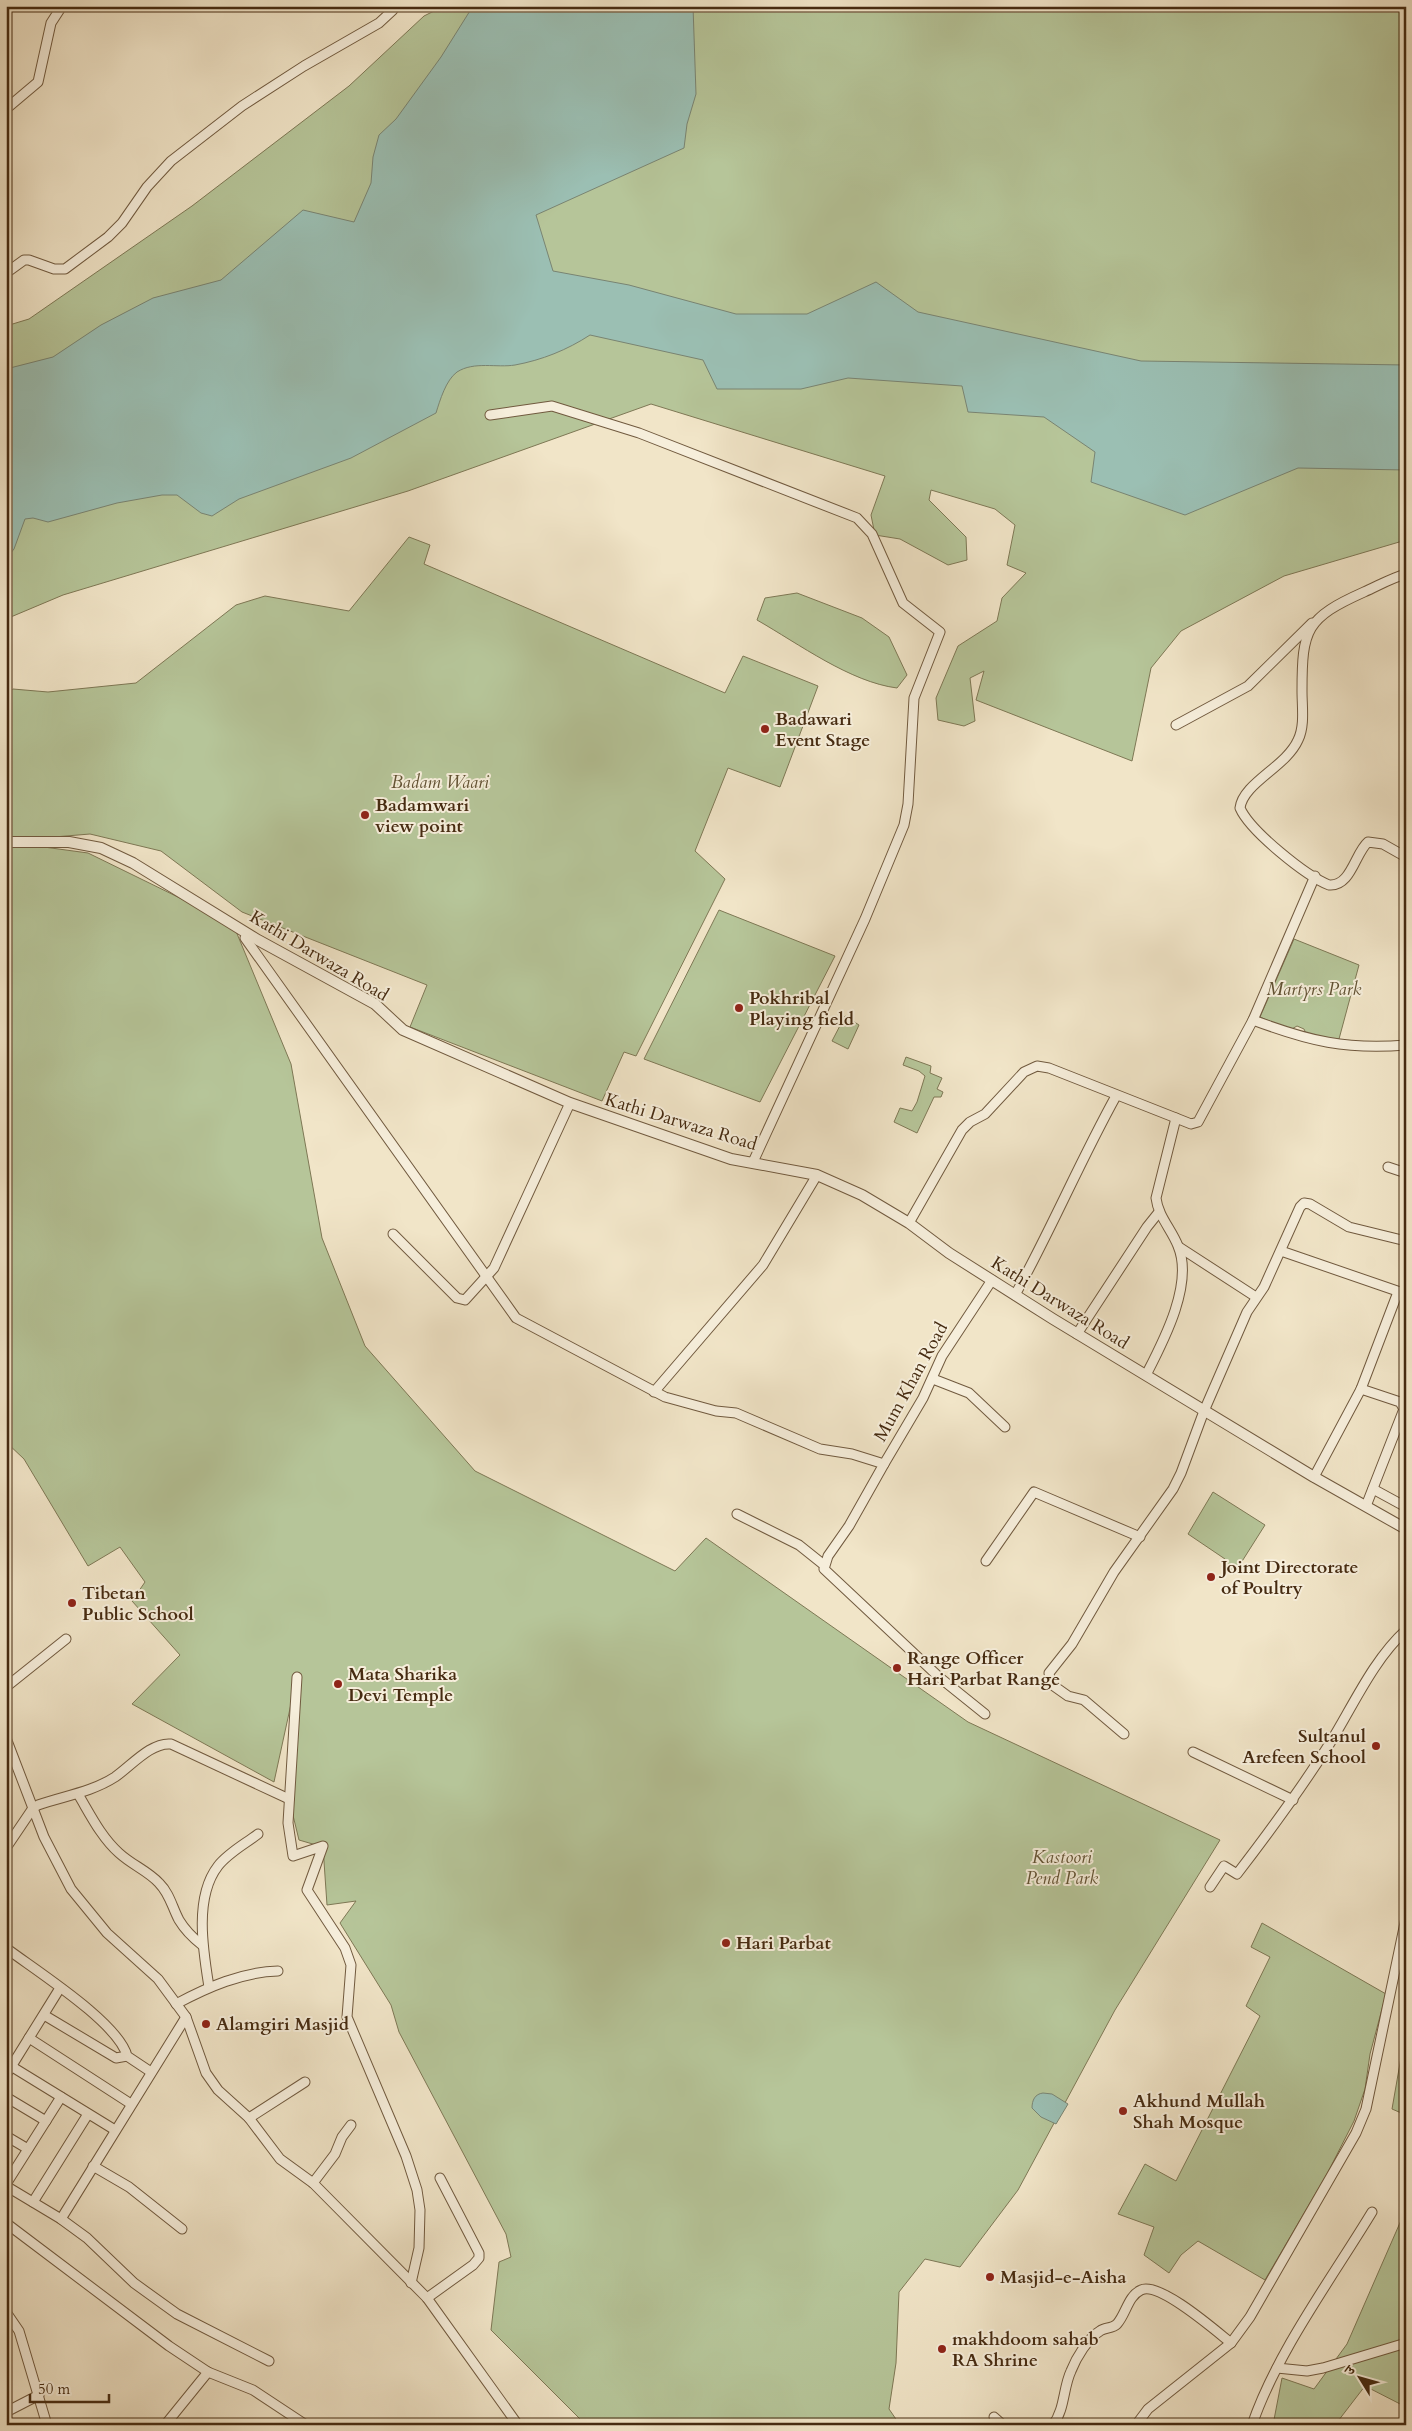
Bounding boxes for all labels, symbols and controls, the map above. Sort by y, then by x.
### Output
place label: Badawari Event Stage [775,707,870,753]
marker: Badawari Event Stage [759,723,771,735]
park label: Badam Waari [391,770,490,795]
place label: Badamwari view point [375,793,469,839]
marker: Badamwari view point [359,809,371,821]
street label: Kathi Darwaza Road [245,905,394,1008]
park label: Martyrs Park [1267,977,1362,1002]
place label: Pokhribal Playing field [749,986,855,1032]
marker: Pokhribal Playing field [733,1002,745,1014]
street label: Kathi Darwaza Road [602,1087,761,1157]
street label: Kathi Darwaza Road [986,1251,1134,1356]
street label: Mum Khan Road [868,1318,954,1446]
place label: Joint Directorate of Poultry [1218,1555,1359,1601]
marker: Joint Directorate of Poultry [1205,1571,1217,1583]
place label: Tibetan Public School [82,1581,194,1627]
marker: Tibetan Public School [66,1597,78,1609]
place label: Range Officer Hari Parbat Range [907,1646,1060,1692]
place label: Mata Sharika Devi Temple [348,1662,457,1708]
marker: Range Officer Hari Parbat Range [891,1662,903,1674]
marker: Mata Sharika Devi Temple [332,1678,344,1690]
place label: Sultanul Arefeen School [1242,1724,1366,1770]
marker: Sultanul Arefeen School [1370,1740,1382,1752]
park label: Kastoori Pend Park [1026,1845,1098,1891]
place label: Hari Parbat [736,1931,831,1956]
marker: Hari Parbat [720,1937,732,1949]
place label: Alamgiri Masjid [216,2012,350,2037]
marker: Alamgiri Masjid [200,2018,212,2030]
place label: Akhund Mullah Shah Mosque [1133,2089,1265,2135]
marker: Akhund Mullah Shah Mosque [1117,2105,1129,2117]
place label: Masjid-e-Aisha [1000,2265,1127,2290]
marker: Masjid-e-Aisha [984,2271,996,2283]
place label: makhdoom sahab RA Shrine [952,2327,1099,2373]
marker: makhdoom sahab RA Shrine [936,2343,948,2355]
north arrow [1334,2354,1384,2404]
text: उ [1340,2361,1360,2380]
scale bar [30,2371,109,2403]
text: 50 m [38,2379,70,2399]

